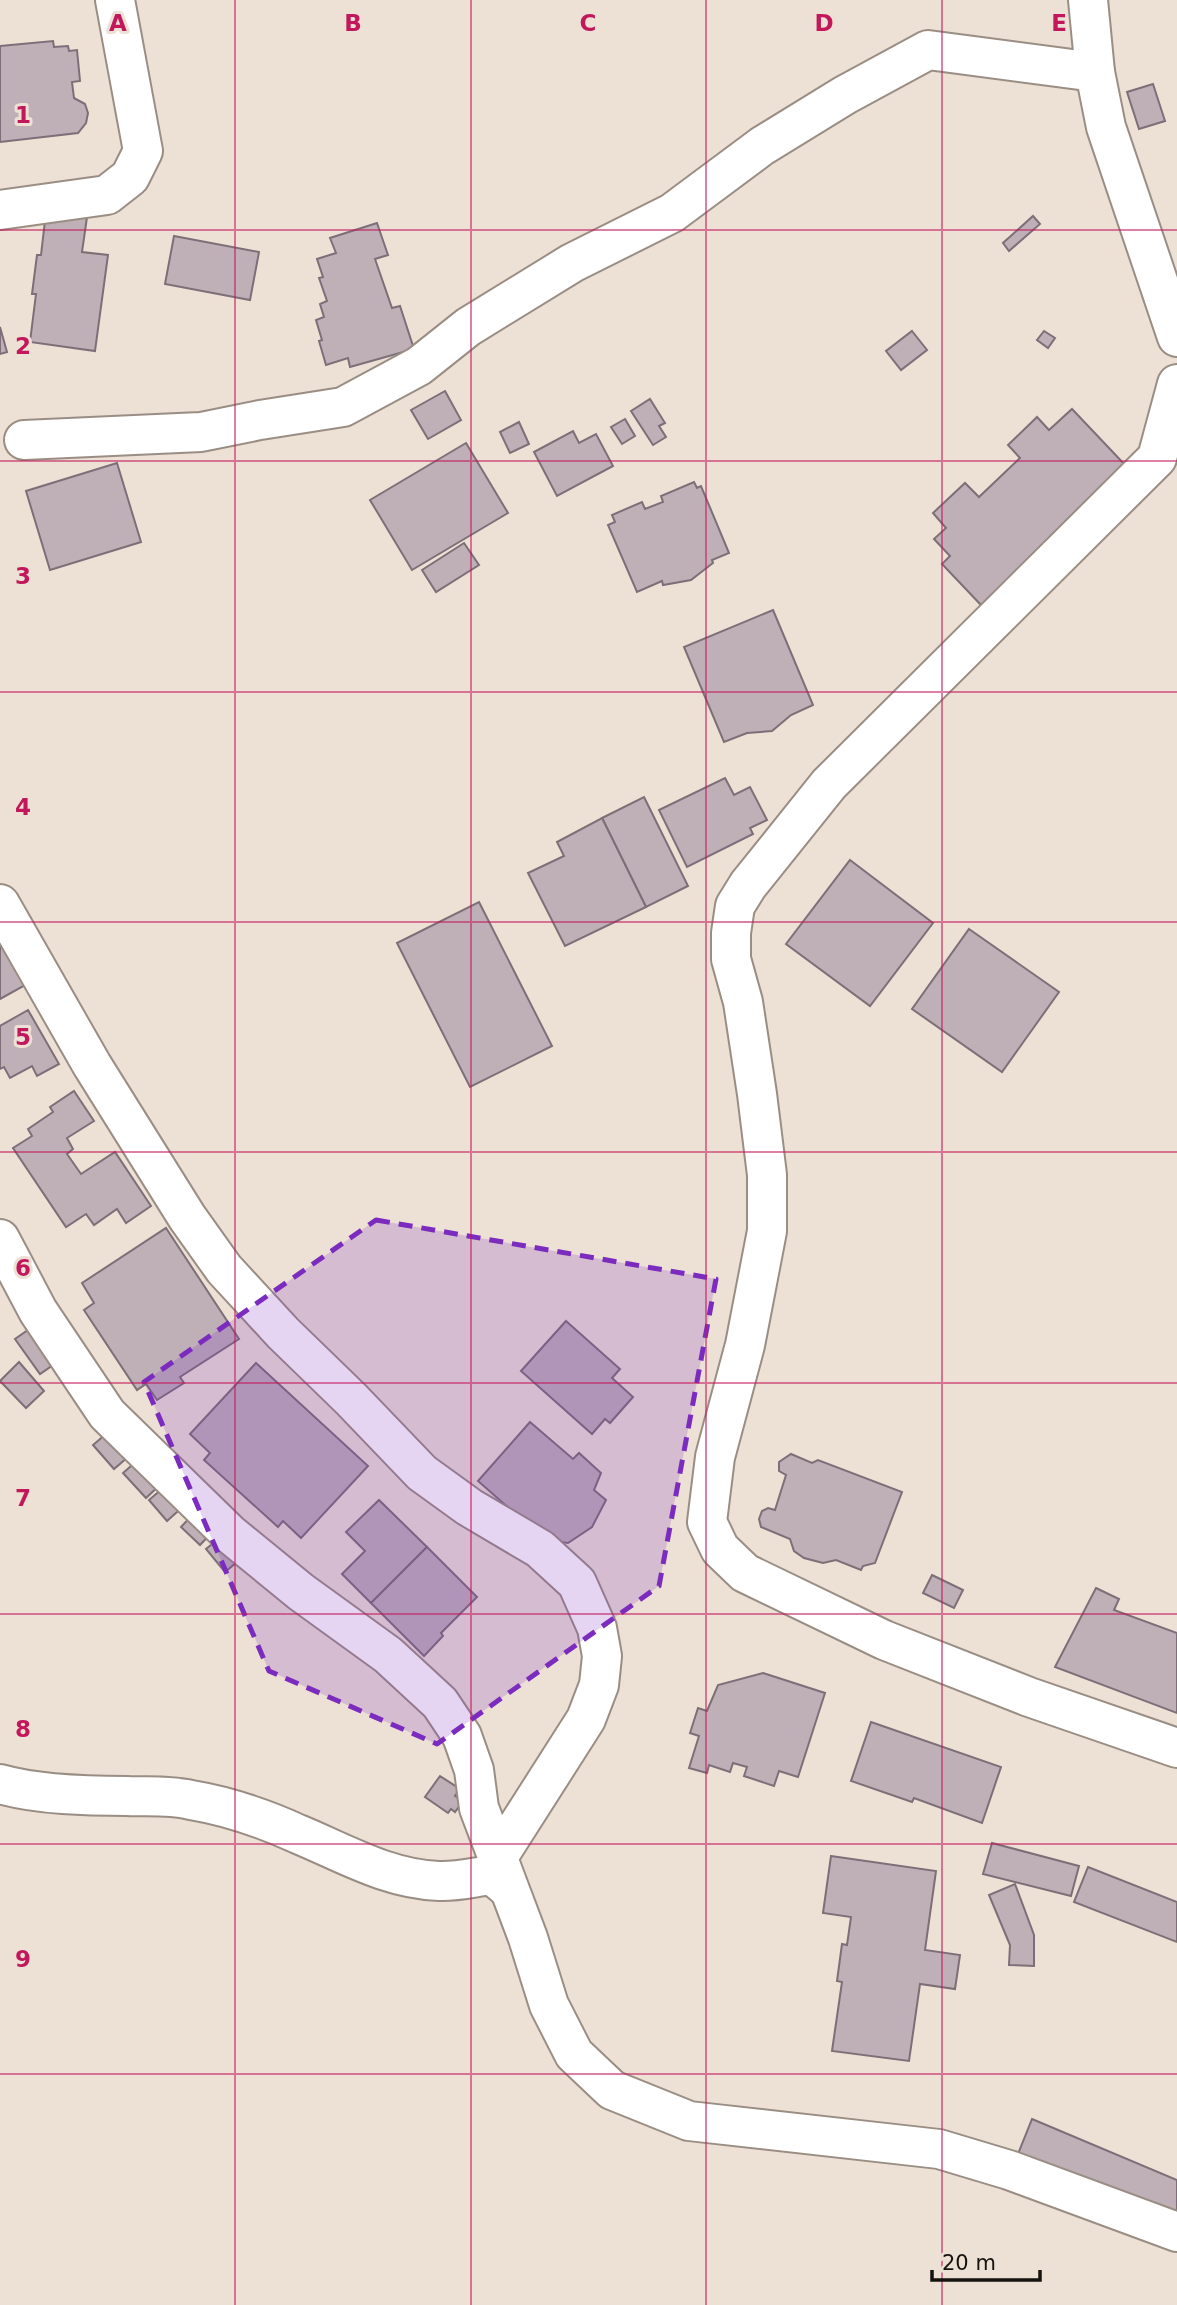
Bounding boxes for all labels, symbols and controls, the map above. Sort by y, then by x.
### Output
text: A [109,10,127,36]
text: B [344,10,362,36]
text: C [580,10,596,36]
text: D [814,10,834,36]
text: E [1051,10,1067,36]
text: 1 [15,102,31,128]
text: 2 [15,333,31,359]
text: 3 [15,563,31,589]
text: 4 [15,794,31,820]
text: 5 [15,1024,31,1050]
text: 6 [15,1255,31,1281]
text: 7 [15,1485,31,1511]
text: 8 [15,1716,31,1742]
text: 9 [15,1946,31,1972]
scale bar [932,2238,1040,2282]
text: 20 m [942,2251,996,2275]

